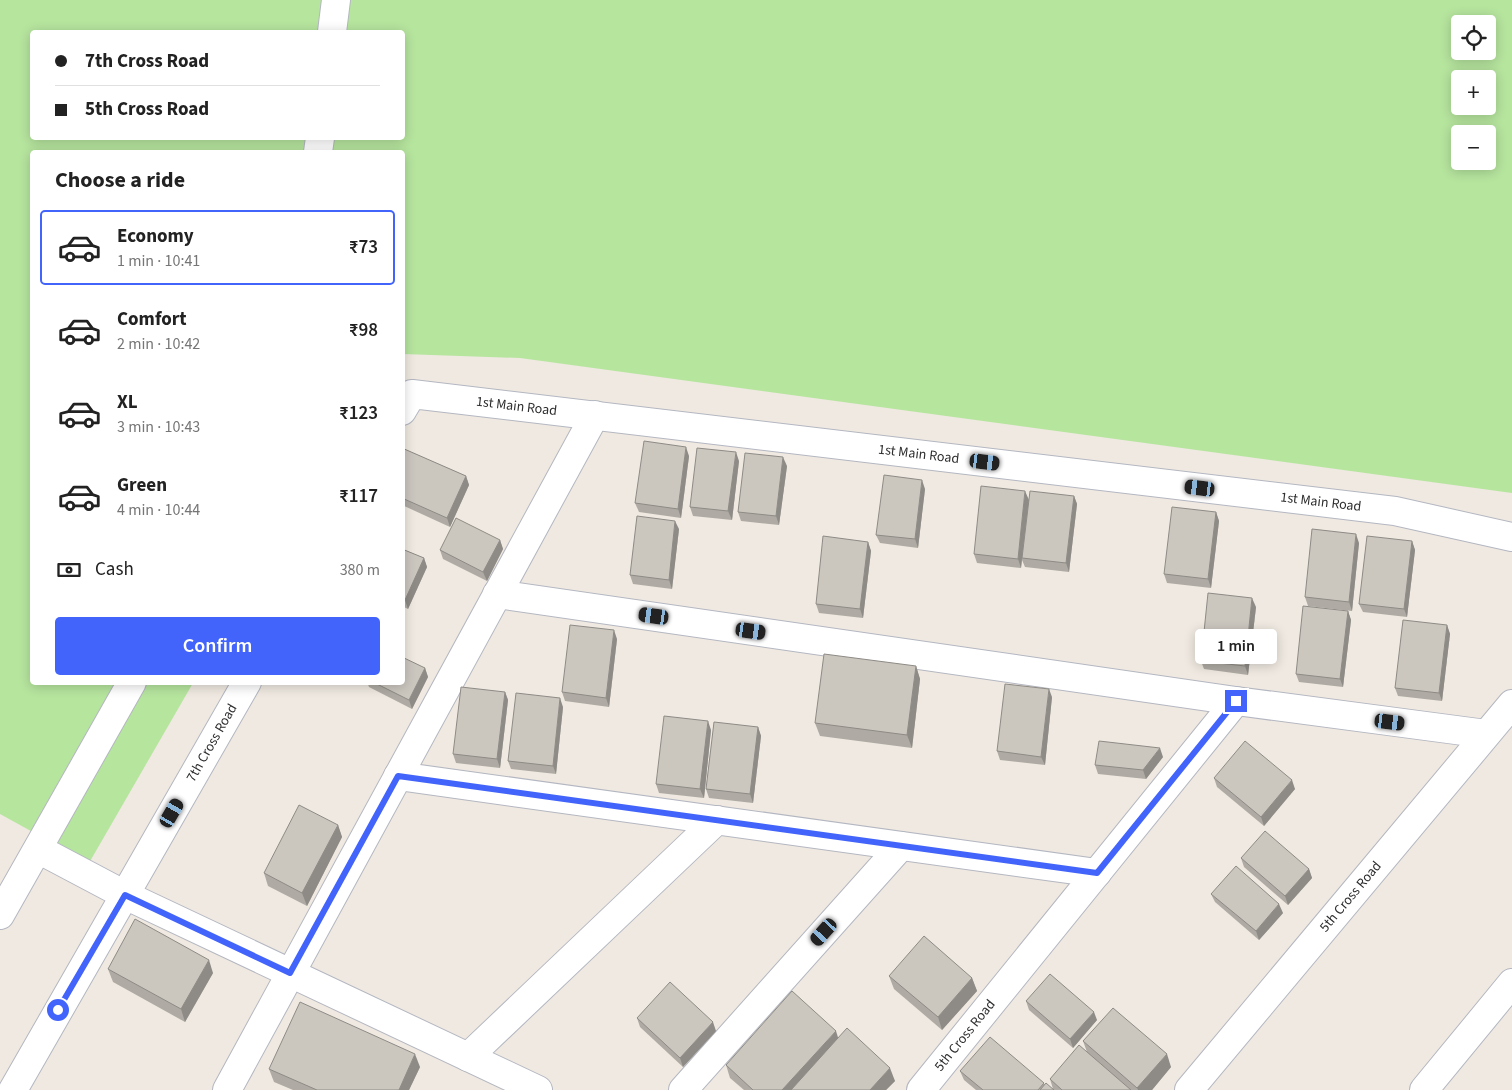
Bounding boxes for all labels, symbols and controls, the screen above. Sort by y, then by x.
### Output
map controls [1451,15,1496,170]
button: locate [1451,15,1496,60]
text: 7th Cross Road [85,48,209,75]
button: + [1451,70,1496,115]
text: 5th Cross Road [85,96,209,123]
button: − [1451,125,1496,170]
text: Choose a ride [55,164,185,196]
text: Economy [117,223,194,250]
icon: car [57,225,102,270]
text: ₹73 [349,234,378,261]
text: 1 min · 10:41 [117,250,200,272]
text: Comfort [117,306,187,333]
icon: car [57,308,102,353]
text: ₹98 [349,317,378,344]
text: 2 min · 10:42 [117,333,200,355]
text: XL [117,389,138,416]
icon: car [57,391,102,436]
street label: 1st Main Road [475,392,558,421]
text: ₹123 [339,400,378,427]
text: 3 min · 10:43 [117,416,200,438]
street label: 1st Main Road [877,440,960,469]
car [969,453,1000,471]
text: Green [117,472,167,499]
icon: car [57,474,102,519]
car [1184,479,1215,497]
text: ₹117 [339,483,378,510]
street label: 1st Main Road [1279,487,1362,517]
text: 4 min · 10:44 [117,499,200,521]
icon: cash [55,556,83,584]
text: Cash [95,556,134,583]
text: 380 m [340,559,380,581]
car [638,606,669,626]
button: Confirm [55,617,380,675]
car [735,621,766,641]
callout: 1 min [1195,628,1277,664]
text: 1 min [1217,635,1255,657]
route end [1225,690,1247,712]
street label: 7th Cross Road [182,700,242,786]
car [1374,713,1405,731]
car [158,796,185,830]
street label: 5th Cross Road [1315,857,1386,937]
car [808,916,839,948]
street label: 5th Cross Road [930,995,1000,1076]
route start [47,999,69,1021]

